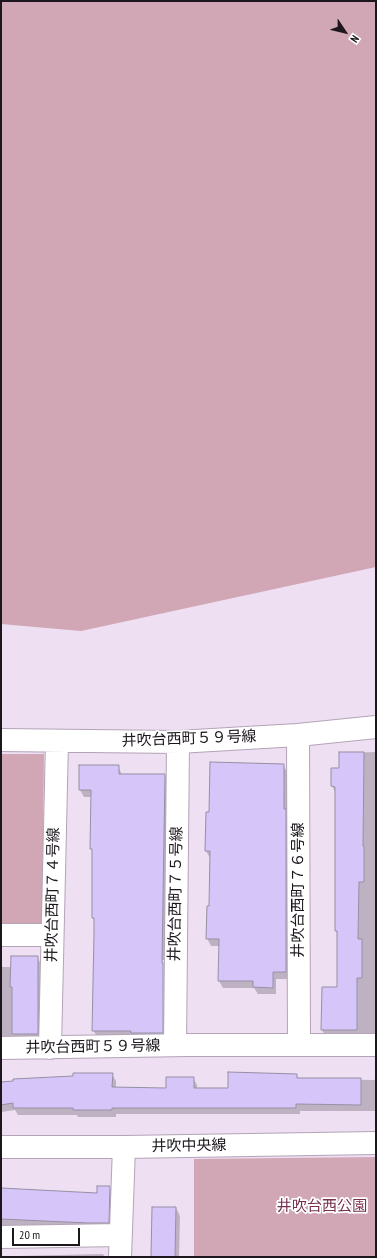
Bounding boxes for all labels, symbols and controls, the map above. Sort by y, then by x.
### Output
north arrow [325,12,365,52]
text: N [347,32,362,45]
street label: 井吹台西町５９号線 [121,728,257,750]
street label: 井吹台西町７６号線 [290,823,308,957]
street label: 井吹台西町７５号線 [166,826,186,962]
street label: 井吹台西町７４号線 [43,827,63,963]
street label: 井吹台西町５９号線 [25,1037,161,1057]
street label: 井吹中央線 [151,1136,227,1156]
park label: 井吹台西公園 [277,1198,367,1216]
scale bar [14,1220,82,1246]
text: 20 m [19,1227,40,1242]

